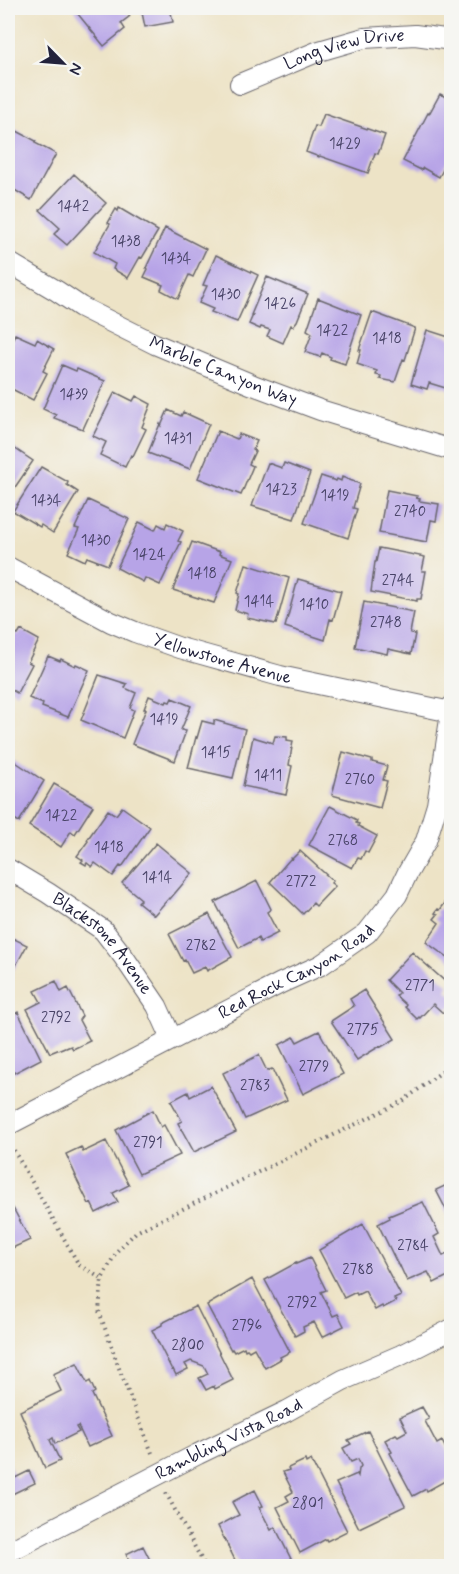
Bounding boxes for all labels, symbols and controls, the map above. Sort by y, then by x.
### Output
street label: Long View Drive [280,24,405,76]
north arrow [33,33,93,93]
text: N [63,59,87,78]
house number: 1429 [329,134,361,154]
house number: 1442 [57,197,89,217]
house number: 1438 [111,232,141,252]
house number: 1434 [161,249,192,269]
house number: 1430 [211,285,241,305]
house number: 1426 [264,294,297,314]
house number: 1422 [316,321,348,341]
house number: 1418 [372,329,402,349]
street label: Marble Canyon Way [145,331,300,412]
house number: 1439 [59,385,89,405]
house number: 1431 [164,429,192,449]
house number: 1423 [265,480,297,500]
house number: 1419 [320,486,350,506]
house number: 1434 [31,491,62,511]
house number: 2740 [394,502,426,522]
house number: 1430 [81,531,111,551]
house number: 1424 [132,545,166,565]
house number: 1418 [187,564,217,584]
house number: 2744 [382,571,414,591]
house number: 1414 [244,592,274,612]
house number: 1410 [299,595,329,615]
house number: 2748 [370,613,402,633]
street label: Yellowstone Avenue [149,627,294,690]
house number: 1419 [149,710,179,730]
house number: 1415 [201,743,231,763]
house number: 1411 [254,766,282,786]
house number: 2760 [345,770,375,790]
house number: 1422 [45,806,77,826]
house number: 2768 [328,831,358,851]
house number: 1418 [94,838,124,858]
house number: 1414 [142,868,172,888]
house number: 2772 [286,872,316,892]
street label: Blackstone Avenue [47,887,158,1000]
street label: Red Rock Canyon Road [214,920,381,1025]
house number: 2782 [186,936,216,956]
house number: 2771 [405,976,435,996]
house number: 2792 [41,1008,71,1028]
house number: 2775 [347,1020,379,1040]
house number: 2779 [299,1057,329,1077]
house number: 2783 [240,1076,270,1096]
house number: 2791 [133,1133,163,1153]
house number: 2784 [397,1236,429,1256]
house number: 2788 [342,1260,374,1280]
house number: 2792 [287,1293,317,1313]
house number: 2796 [232,1316,263,1336]
house number: 2800 [172,1336,204,1356]
street label: Rambling Vista Road [151,1393,307,1486]
house number: 2801 [292,1494,324,1514]

